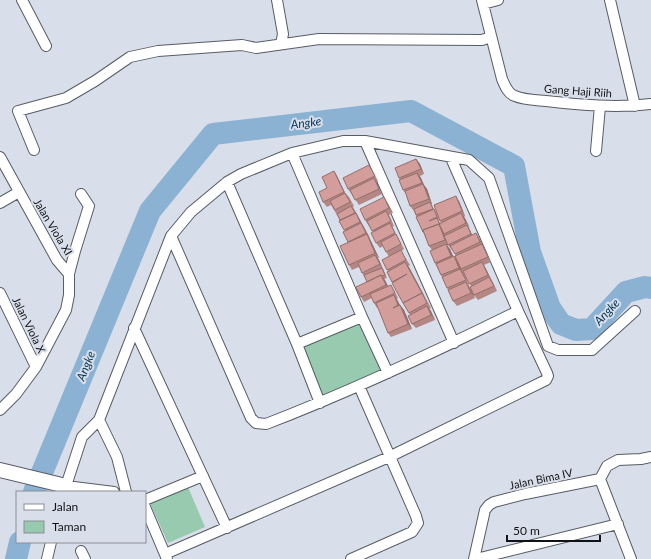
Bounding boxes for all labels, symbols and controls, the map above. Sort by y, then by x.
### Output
street label: Gang Haji Riih [544,82,612,99]
water label: Angke [289,113,322,132]
street label: Jalan Viola XI [31,196,75,257]
street label: Jalan Viola X [10,295,49,356]
water label: Angke [590,295,623,329]
water label: Angke [72,348,98,384]
street label: Jalan Bima IV [508,465,574,492]
legend [16,491,146,543]
text: Jalan [52,499,78,514]
scale bar [507,517,600,543]
text: Taman [52,519,86,534]
text: 50 m [513,523,540,538]

